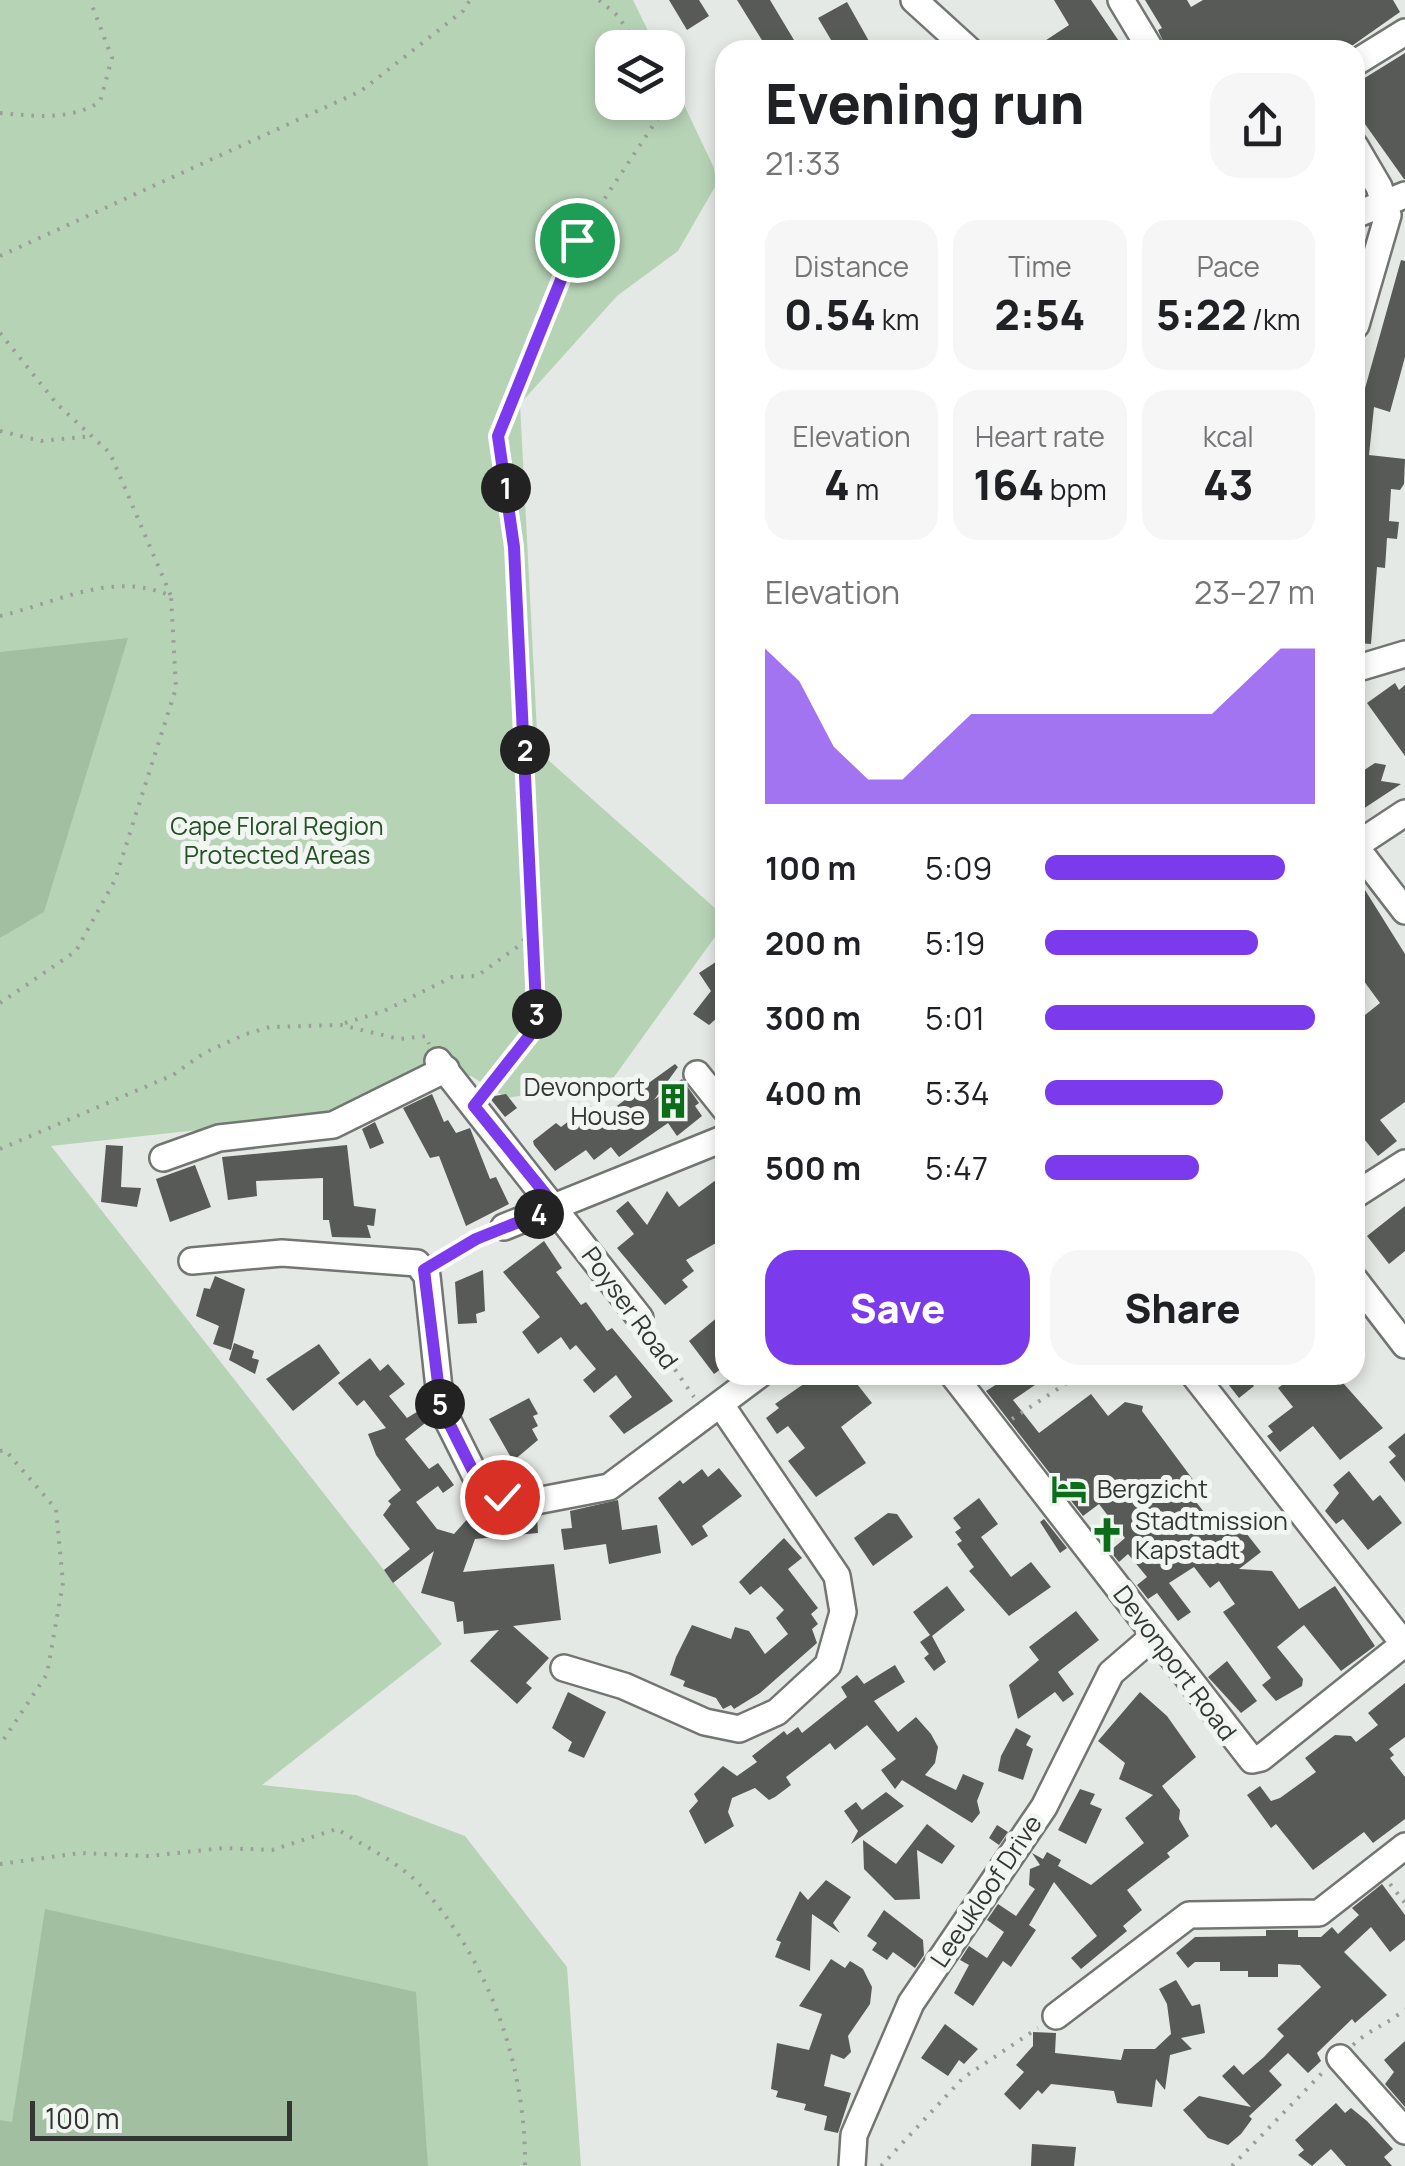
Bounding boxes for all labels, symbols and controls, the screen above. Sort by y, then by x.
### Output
map controls [595,30,685,120]
button: layers [595,30,685,120]
text: Evening run [765,65,1084,141]
button: share [1210,73,1315,178]
text: 21:33 [765,141,841,185]
pin [535,198,620,283]
icon: arrive [550,213,605,268]
text: Distance [794,247,909,285]
text: Time [1008,247,1072,285]
text: Pace [1197,247,1260,285]
text: 0.54 [784,285,876,343]
text: 2:54 [995,285,1085,343]
text: 5:22 [1156,285,1247,343]
text: km [876,300,919,338]
text: /km [1247,300,1301,338]
text: Elevation [793,417,911,455]
text: Heart rate [975,417,1105,455]
text: kcal [1203,417,1254,455]
text: 4 [824,455,850,513]
text: 164 [973,455,1044,513]
text: 43 [1203,455,1254,513]
pin: 1 [481,463,531,513]
text: 1 [500,469,512,507]
text: m [850,470,879,508]
text: bpm [1044,470,1107,508]
text: Elevation [765,570,900,614]
text: 23–27 m [1194,570,1315,614]
pin: 2 [500,725,550,775]
text: 2 [517,731,533,769]
park label: Cape Floral Region Protected Areas [170,808,384,872]
text: 100 m [765,846,856,890]
text: 5:09 [925,846,992,890]
text: 200 m [765,921,861,965]
text: 5:19 [925,921,985,965]
pin: 3 [512,989,562,1039]
text: 3 [529,995,545,1033]
text: 300 m [765,996,861,1040]
text: 5:01 [925,996,985,1040]
place label: Devonport House [524,1069,645,1133]
text: 400 m [765,1071,862,1115]
text: 5:34 [925,1071,990,1115]
building icon: Devonport House [654,1082,692,1120]
text: 500 m [765,1146,861,1190]
text: 5:47 [925,1146,988,1190]
pin: 4 [514,1189,564,1239]
text: 4 [530,1195,548,1233]
street label: Poyser Road [574,1239,687,1376]
button: Save [765,1250,1030,1365]
button: Share [1050,1250,1315,1365]
pin: 5 [415,1379,465,1429]
text: 5 [432,1385,448,1423]
pin [460,1455,545,1540]
icon: check [475,1470,530,1525]
hotel icon: Bergzicht [1050,1470,1088,1508]
place label: Bergzicht [1097,1471,1208,1506]
place label: Stadtmission Kapstadt [1135,1503,1288,1567]
church icon: Stadtmission Kapstadt [1088,1516,1126,1554]
street label: Devonport Road [1106,1578,1245,1747]
street label: Leeukloof Drive [922,1808,1050,1974]
scale bar [30,2096,292,2140]
text: 100 m [45,2099,119,2137]

